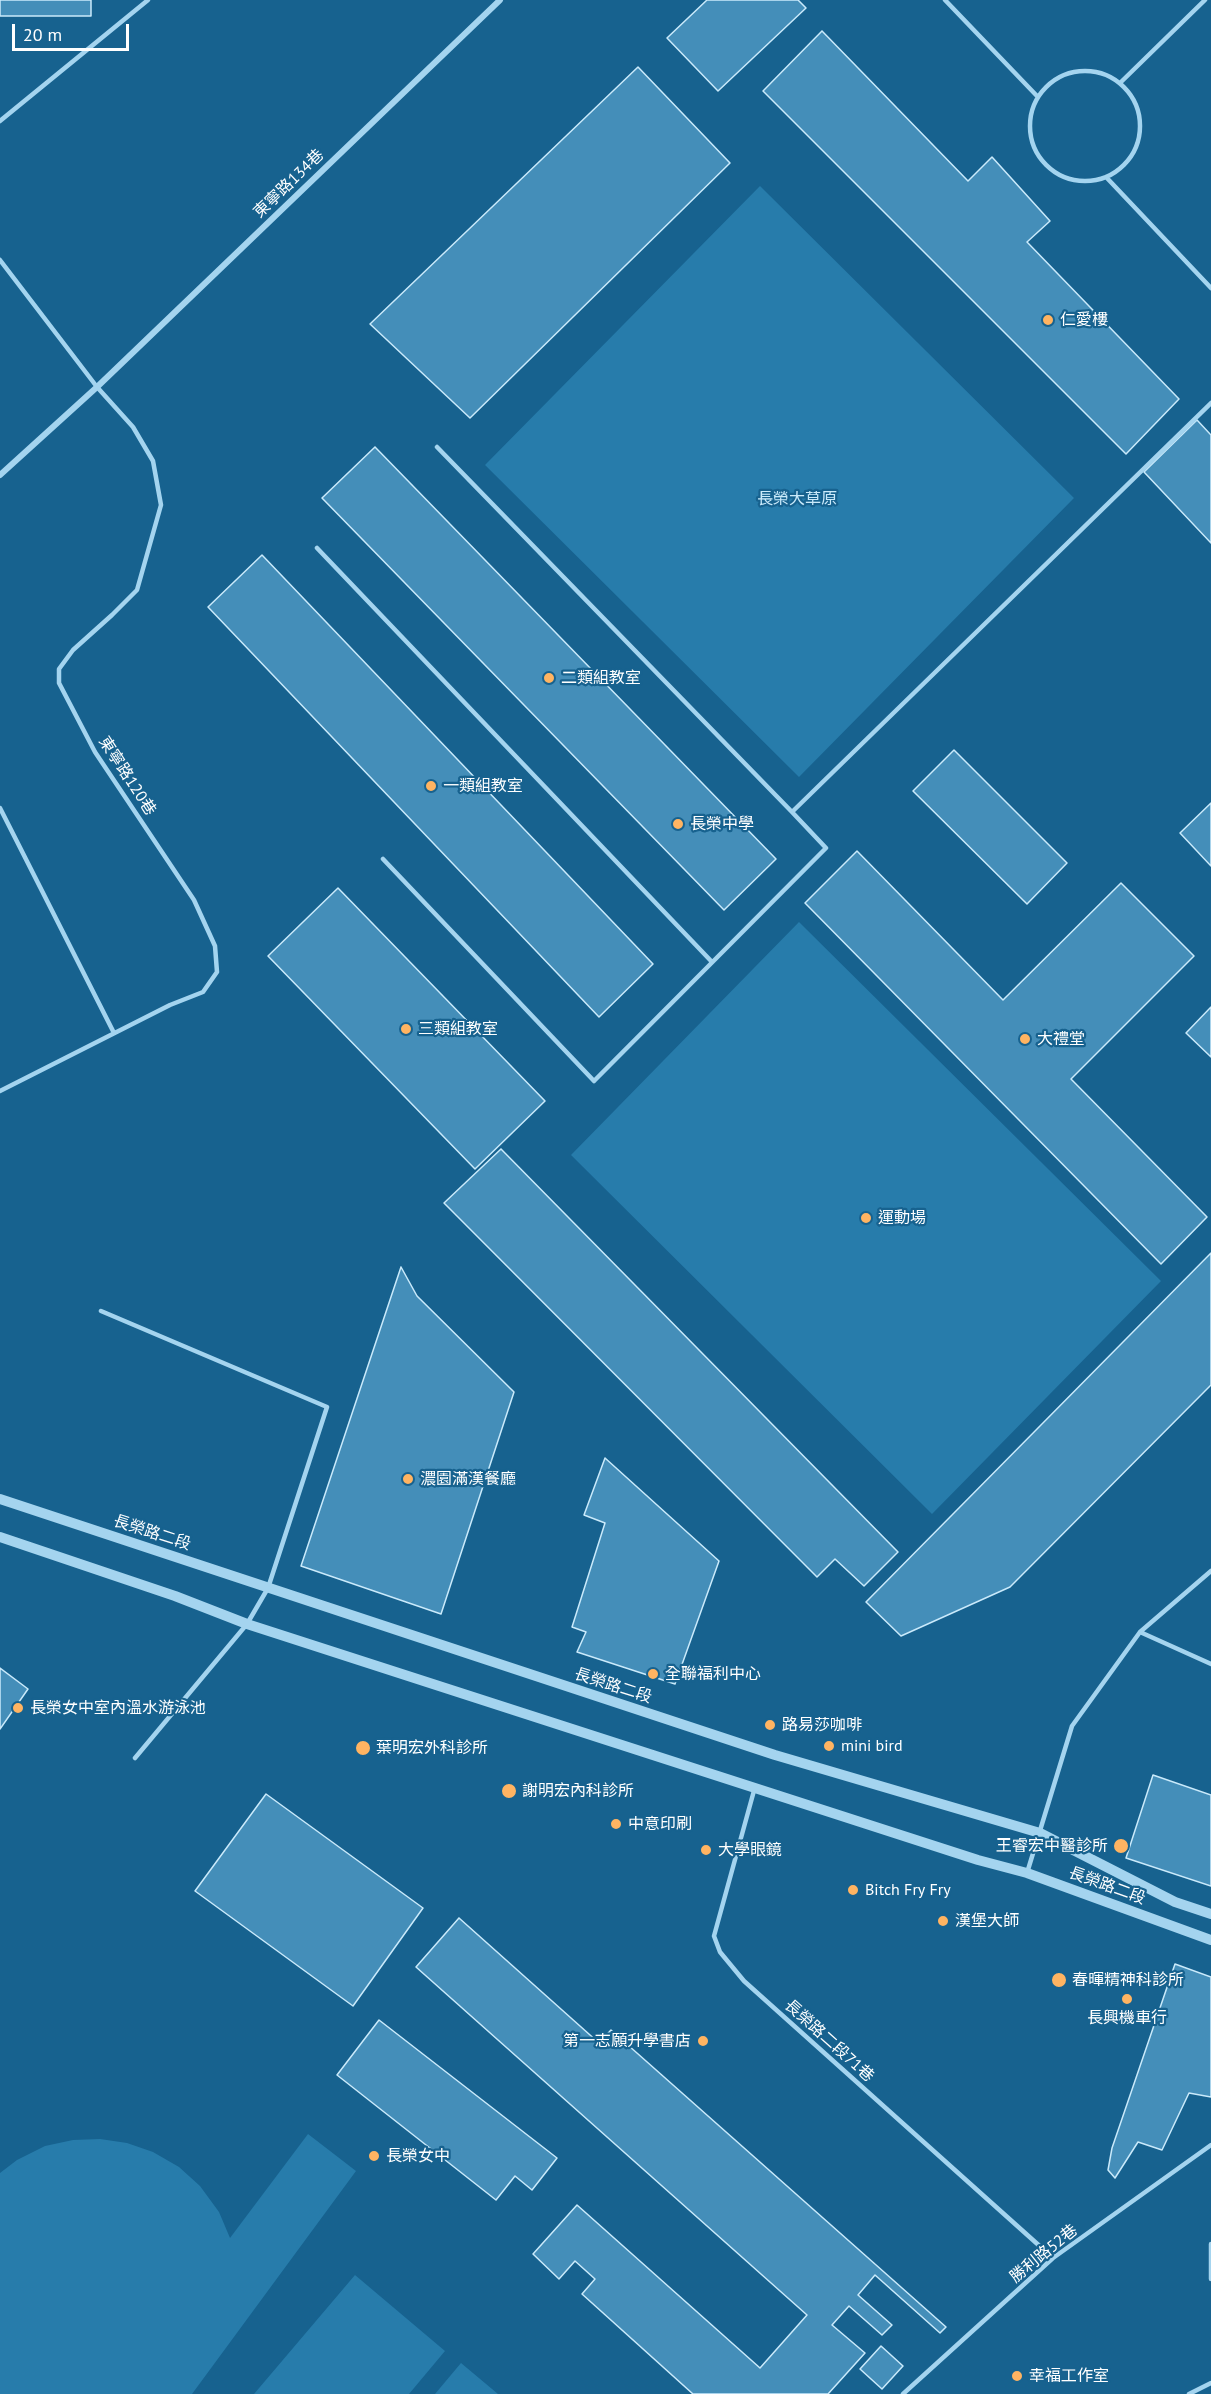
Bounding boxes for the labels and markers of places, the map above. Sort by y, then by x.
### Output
place label: 仁愛樓 [1060,310,1108,330]
marker: 仁愛樓 [1041,313,1055,327]
place label: 二類組教室 [561,668,641,688]
marker: 二類組教室 [542,671,556,685]
place label: 一類組教室 [443,776,523,796]
marker: 一類組教室 [424,779,438,793]
place label: 長榮中學 [690,814,754,834]
marker: 長榮中學 [671,817,685,831]
place label: 三類組教室 [418,1019,498,1039]
marker: 三類組教室 [399,1022,413,1036]
place label: 大禮堂 [1037,1029,1085,1049]
marker: 大禮堂 [1018,1032,1032,1046]
place label: 運動場 [878,1208,926,1228]
marker: 運動場 [859,1211,873,1225]
place label: 濃園滿漢餐廳 [420,1469,516,1489]
marker: 濃園滿漢餐廳 [401,1472,415,1486]
place label: 全聯福利中心 [665,1664,761,1684]
marker: 全聯福利中心 [646,1667,660,1681]
place label: 長榮女中室內溫水游泳池 [30,1698,206,1718]
marker: 長榮女中室內溫水游泳池 [11,1701,25,1715]
place label: 路易莎咖啡 [782,1715,862,1735]
marker: 路易莎咖啡 [763,1718,777,1732]
place label: mini bird [841,1736,903,1756]
place label: 葉明宏外科診所 [376,1738,488,1758]
marker: 葉明宏外科診所 [354,1739,372,1757]
marker: mini bird [822,1739,836,1753]
place label: 謝明宏內科診所 [522,1781,634,1801]
marker: 謝明宏內科診所 [500,1782,518,1800]
place label: 中意印刷 [628,1814,692,1834]
marker: 中意印刷 [609,1817,623,1831]
place label: 王睿宏中醫診所 [996,1836,1108,1856]
marker: 王睿宏中醫診所 [1112,1837,1130,1855]
place label: 大學眼鏡 [718,1840,782,1860]
marker: 大學眼鏡 [699,1843,713,1857]
place label: Bitch Fry Fry [865,1880,951,1900]
marker: Bitch Fry Fry [846,1883,860,1897]
place label: 漢堡大師 [955,1911,1019,1931]
marker: 漢堡大師 [936,1914,950,1928]
place label: 春暉精神科診所 [1072,1970,1184,1990]
marker: 春暉精神科診所 [1050,1971,1068,1989]
marker: 長興機車行 [1120,1992,1134,2006]
place label: 長興機車行 [1087,2008,1167,2028]
place label: 第一志願升學書店 [563,2031,691,2051]
marker: 第一志願升學書店 [696,2034,710,2048]
place label: 長榮女中 [386,2146,450,2166]
marker: 長榮女中 [367,2149,381,2163]
place label: 幸福工作室 [1029,2366,1109,2386]
marker: 幸福工作室 [1010,2369,1024,2383]

